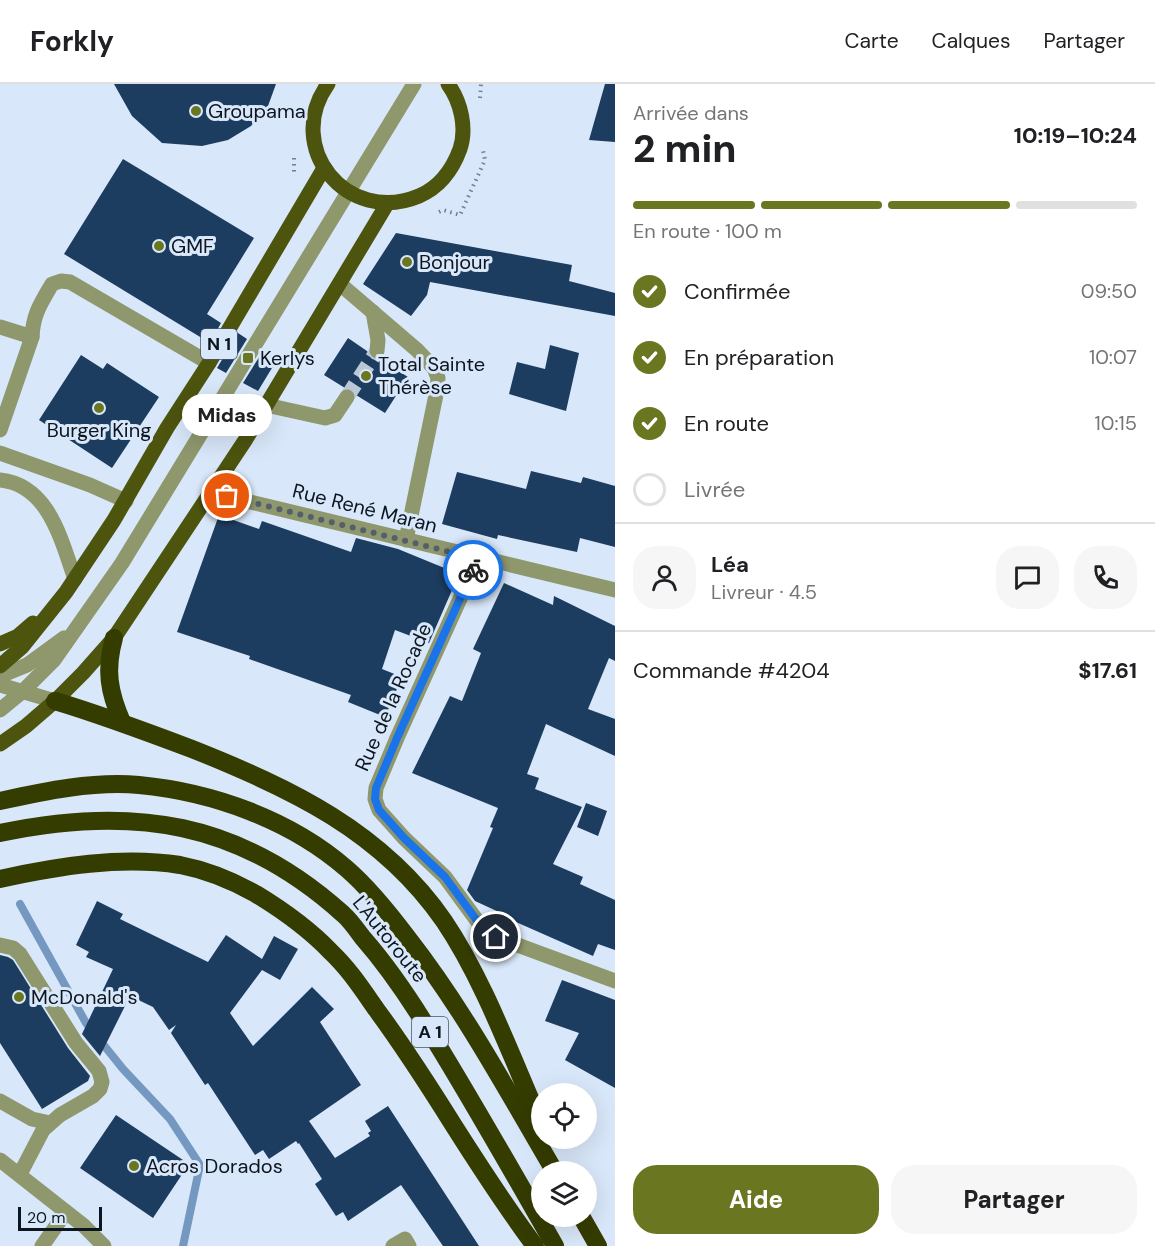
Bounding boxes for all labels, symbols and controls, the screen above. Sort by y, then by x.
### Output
text: Forkly [30,23,114,60]
text: Carte [844,27,899,55]
text: Calques [932,27,1010,55]
text: Partager [1043,27,1125,55]
place label: Groupama [208,98,306,124]
text: Arrivée dans [633,100,749,126]
marker: Groupama [189,104,203,118]
text: 10:19–10:24 [1014,121,1137,150]
text: 2 min [633,123,737,174]
text: En route · 100 m [633,218,782,244]
place label: GMF [171,233,214,259]
marker: GMF [152,239,166,253]
place label: Bonjour [419,249,490,275]
marker: Bonjour [400,255,414,269]
icon: check [633,275,666,308]
text: Confirmée [684,277,791,306]
text: 09:50 [1081,278,1137,304]
road number: N 1 [201,329,237,359]
icon: check [633,341,666,374]
text: En préparation [684,343,834,372]
text: 10:07 [1089,344,1137,370]
place label: Kerlys [260,345,315,371]
marker: Kerlys [241,351,255,365]
place label: Total Sainte Thérèse [378,351,485,400]
marker: Total Sainte Thérèse [359,369,373,383]
callout: Midas [182,394,272,436]
marker: Burger King [92,401,106,415]
text: Midas [198,402,256,428]
icon: check [633,407,666,440]
text: En route [684,409,769,438]
text: 10:15 [1095,410,1137,436]
place label: Burger King [47,417,151,443]
pin [201,470,252,521]
text: Livrée [684,475,745,504]
street label: Rue René Maran [290,477,440,539]
icon: bag [210,479,243,512]
courier [443,540,503,600]
button: person [633,546,696,609]
button: chat [996,546,1059,609]
button: phone [1074,546,1137,609]
text: Léa [711,550,749,579]
icon: bike [457,554,490,587]
text: Livreur · 4.5 [711,579,817,605]
street label: Rue de la Rocade [349,619,437,775]
text: Commande #4204 [633,656,830,685]
text: $17.61 [1078,656,1137,685]
street label: L'Autoroute [347,890,433,988]
pin [470,911,521,962]
icon: home [479,920,512,953]
place label: McDonald's [31,984,137,1010]
marker: McDonald's [12,990,26,1004]
road number: A 1 [412,1017,448,1047]
map controls [531,1083,597,1227]
button: locate [531,1083,597,1149]
place label: Acros Dorados [146,1153,283,1179]
marker: Acros Dorados [127,1159,141,1173]
button: layers [531,1161,597,1227]
button: Aide [633,1165,879,1234]
button: Partager [891,1165,1137,1234]
scale bar [18,1204,102,1232]
text: 20 m [27,1207,66,1228]

